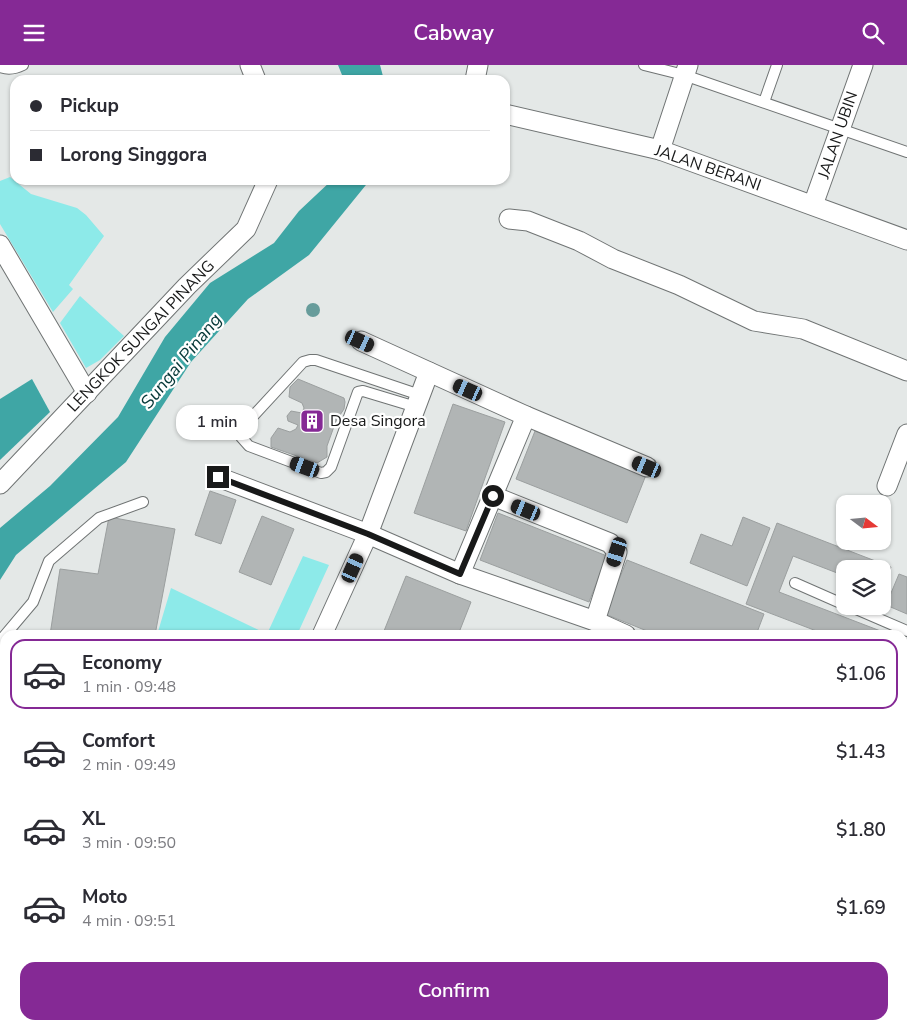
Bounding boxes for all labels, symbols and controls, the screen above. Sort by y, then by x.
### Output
text: Cabway [413,18,494,48]
icon: menu [20,19,48,47]
icon: search [859,19,887,47]
street label: JALAN UBIN [812,88,863,183]
text: Pickup [60,93,119,119]
street label: JALAN BERANI [651,139,764,196]
text: Lorong Singgora [60,142,207,168]
street label: LENGKOK SUNGAI PINANG [62,255,220,417]
water label: Sungai Pinang [135,308,227,414]
car [343,328,376,354]
car [451,377,484,403]
callout: 1 min [177,405,259,439]
building icon: Desa Singora [299,408,325,434]
place label: Desa Singora [330,410,426,432]
text: 1 min [197,411,237,433]
car [630,454,663,480]
car [288,455,321,479]
route end [207,466,229,488]
route start [482,485,504,507]
north arrow [836,495,891,550]
map controls [836,495,891,615]
car [509,497,542,523]
car [605,535,628,569]
car [340,551,365,585]
button: layers [836,560,891,615]
text: Economy [82,650,162,676]
icon: car [22,652,67,697]
text: $1.06 [836,661,886,687]
text: 1 min · 09:48 [82,676,176,698]
text: Comfort [82,728,155,754]
icon: car [22,730,67,775]
text: $1.43 [836,739,886,765]
text: 2 min · 09:49 [82,754,176,776]
text: XL [82,806,105,832]
icon: car [22,808,67,853]
text: $1.80 [836,817,886,843]
text: 3 min · 09:50 [82,832,176,854]
text: Moto [82,884,128,910]
icon: car [22,886,67,931]
text: $1.69 [836,895,886,921]
text: 4 min · 09:51 [82,910,176,932]
button: Confirm [20,962,888,1020]

